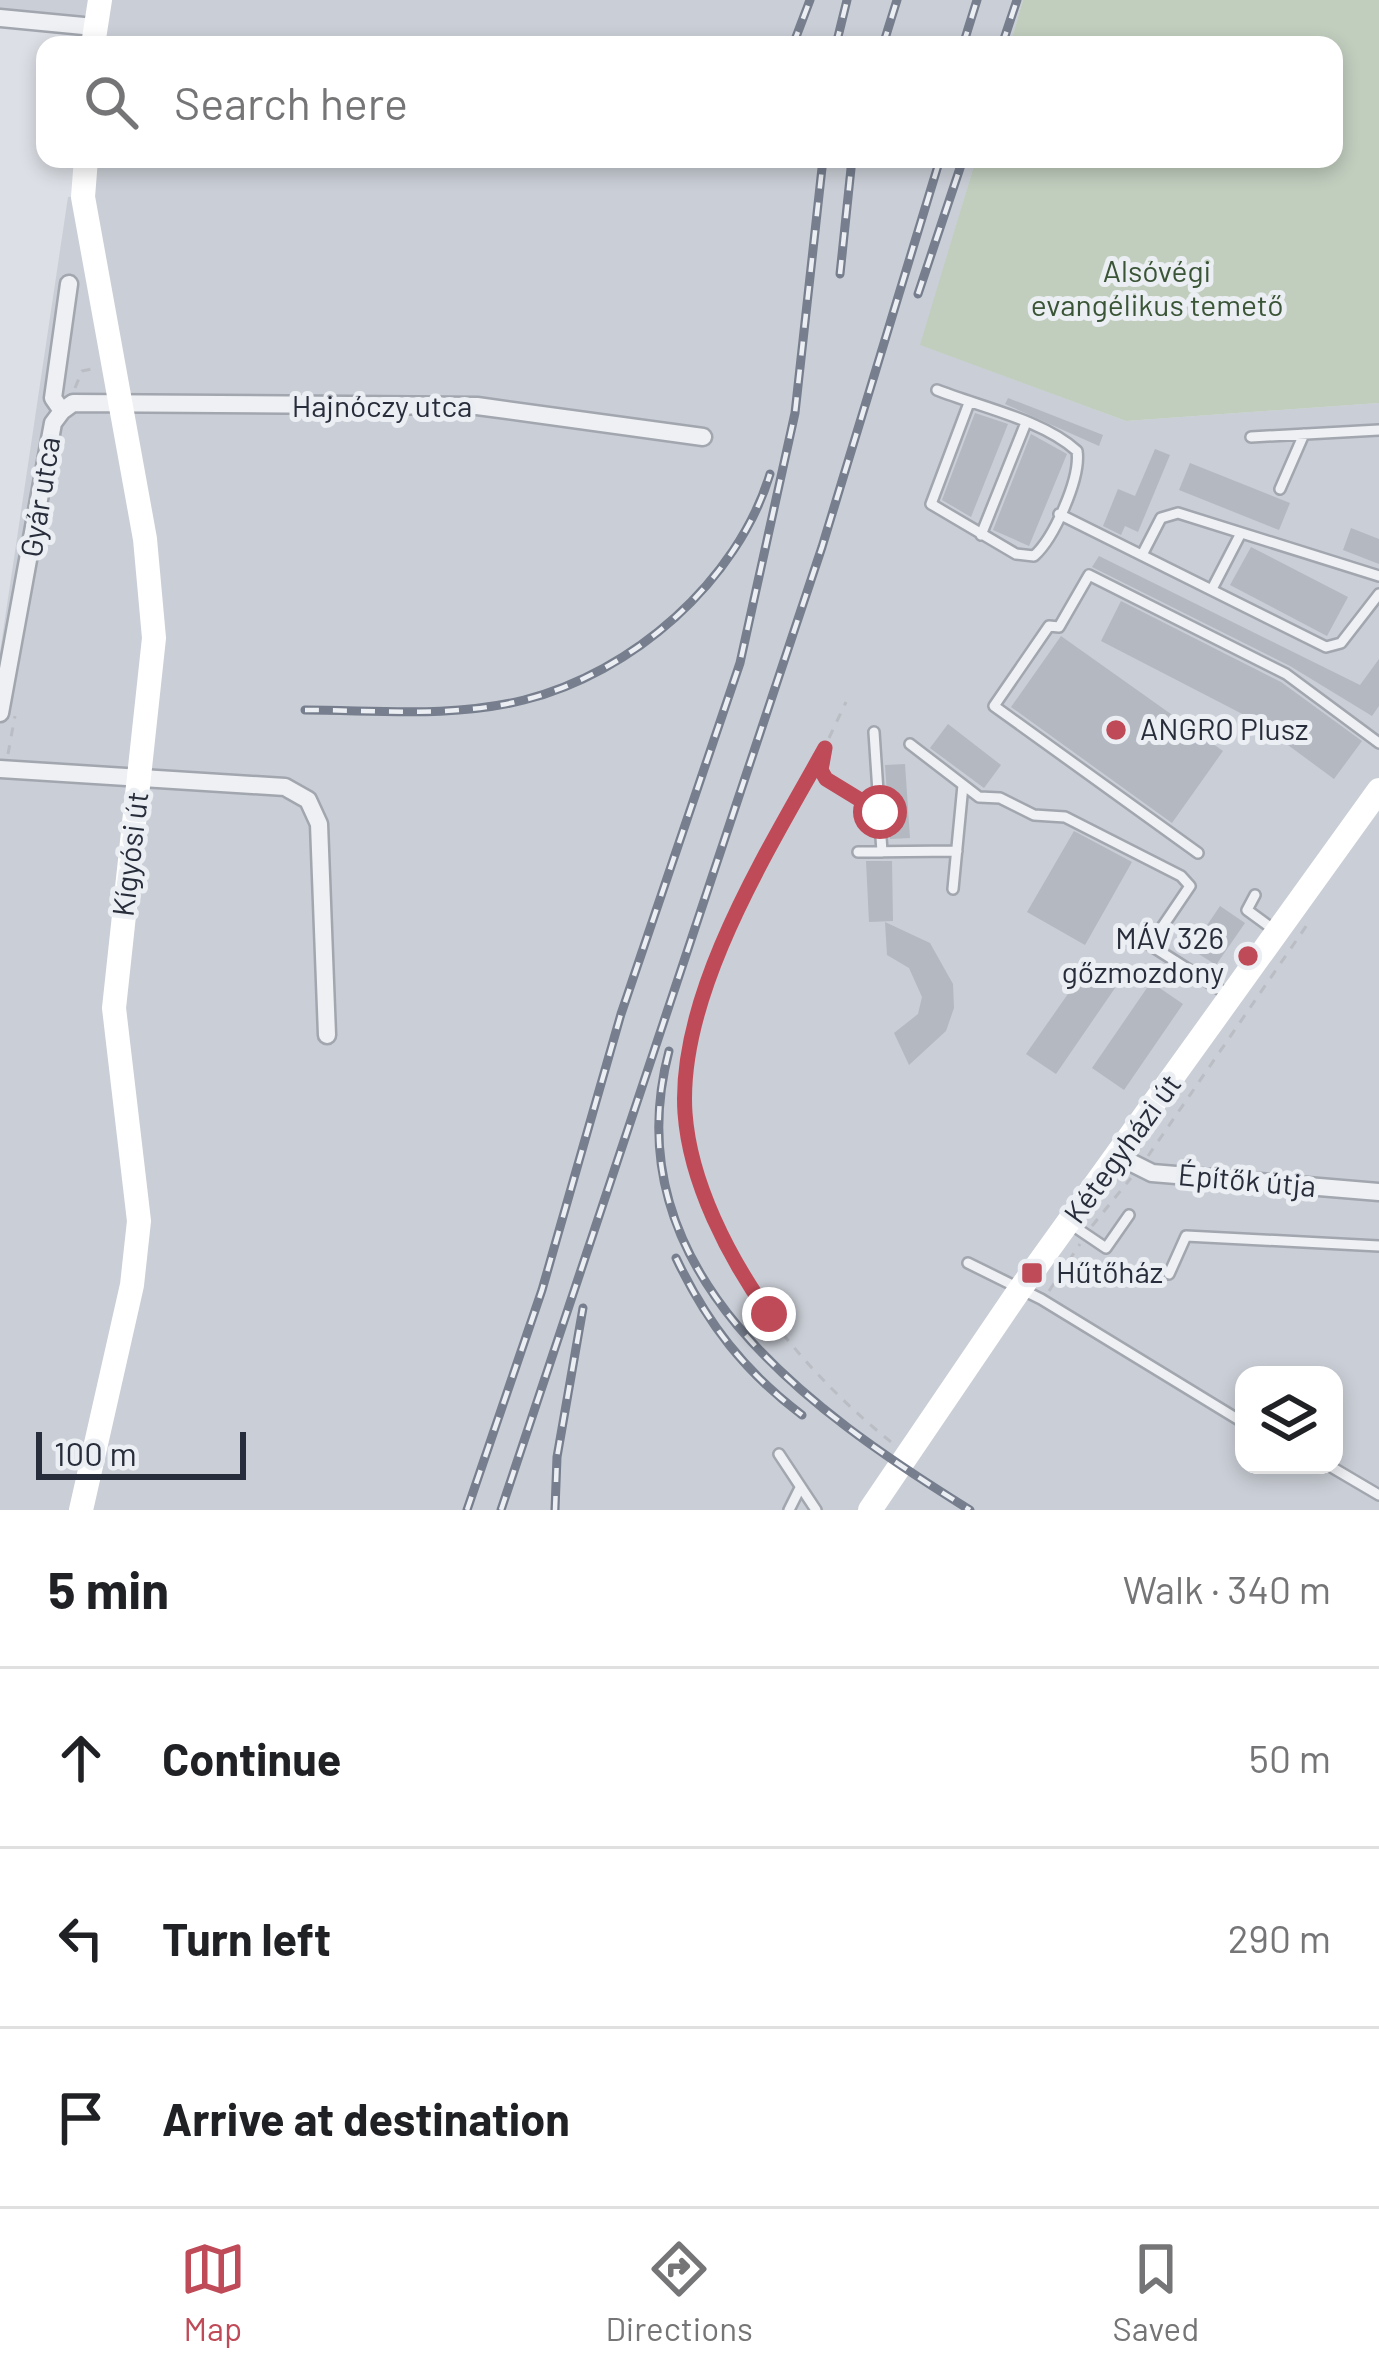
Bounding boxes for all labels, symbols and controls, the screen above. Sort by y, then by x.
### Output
search box [36,36,1343,168]
icon: search [78,69,144,135]
text: Search here [174,75,408,129]
park label: Alsóvégi evangélikus temető [1031,252,1283,322]
street label: Hajnóczy utca [292,387,472,423]
street label: Gyár utca [12,434,66,560]
place label: ANGRO Plusz [1140,710,1308,746]
marker: ANGRO Plusz [1103,717,1129,743]
route start [853,785,907,839]
street label: Kígyósi út [104,789,155,918]
place label: MÁV 326 gőzmozdony [1062,919,1224,989]
marker: MÁV 326 gőzmozdony [1235,943,1261,969]
street label: Kétegyházi út [1055,1066,1188,1229]
street label: Építők útja [1177,1155,1318,1203]
place label: Hűtőház [1056,1253,1163,1289]
marker: Hűtőház [1019,1260,1045,1286]
route end [742,1287,796,1341]
map controls [1235,1366,1343,1474]
button: layers [1235,1366,1343,1474]
scale bar [36,1426,246,1479]
text: 100 m [54,1433,137,1473]
text: 5 min [48,1558,169,1619]
text: Walk · 340 m [1123,1565,1331,1612]
icon: ahead [48,1725,114,1791]
text: Continue [162,1731,341,1785]
text: 50 m [1249,1734,1331,1781]
icon: left [48,1905,114,1971]
text: Turn left [162,1911,331,1965]
text: 290 m [1228,1914,1331,1961]
icon: arrive [48,2085,114,2151]
text: Arrive at destination [162,2091,570,2145]
tab: Map [180,2236,246,2348]
tab: Directions [605,2236,753,2348]
tab: Saved [1113,2236,1199,2348]

